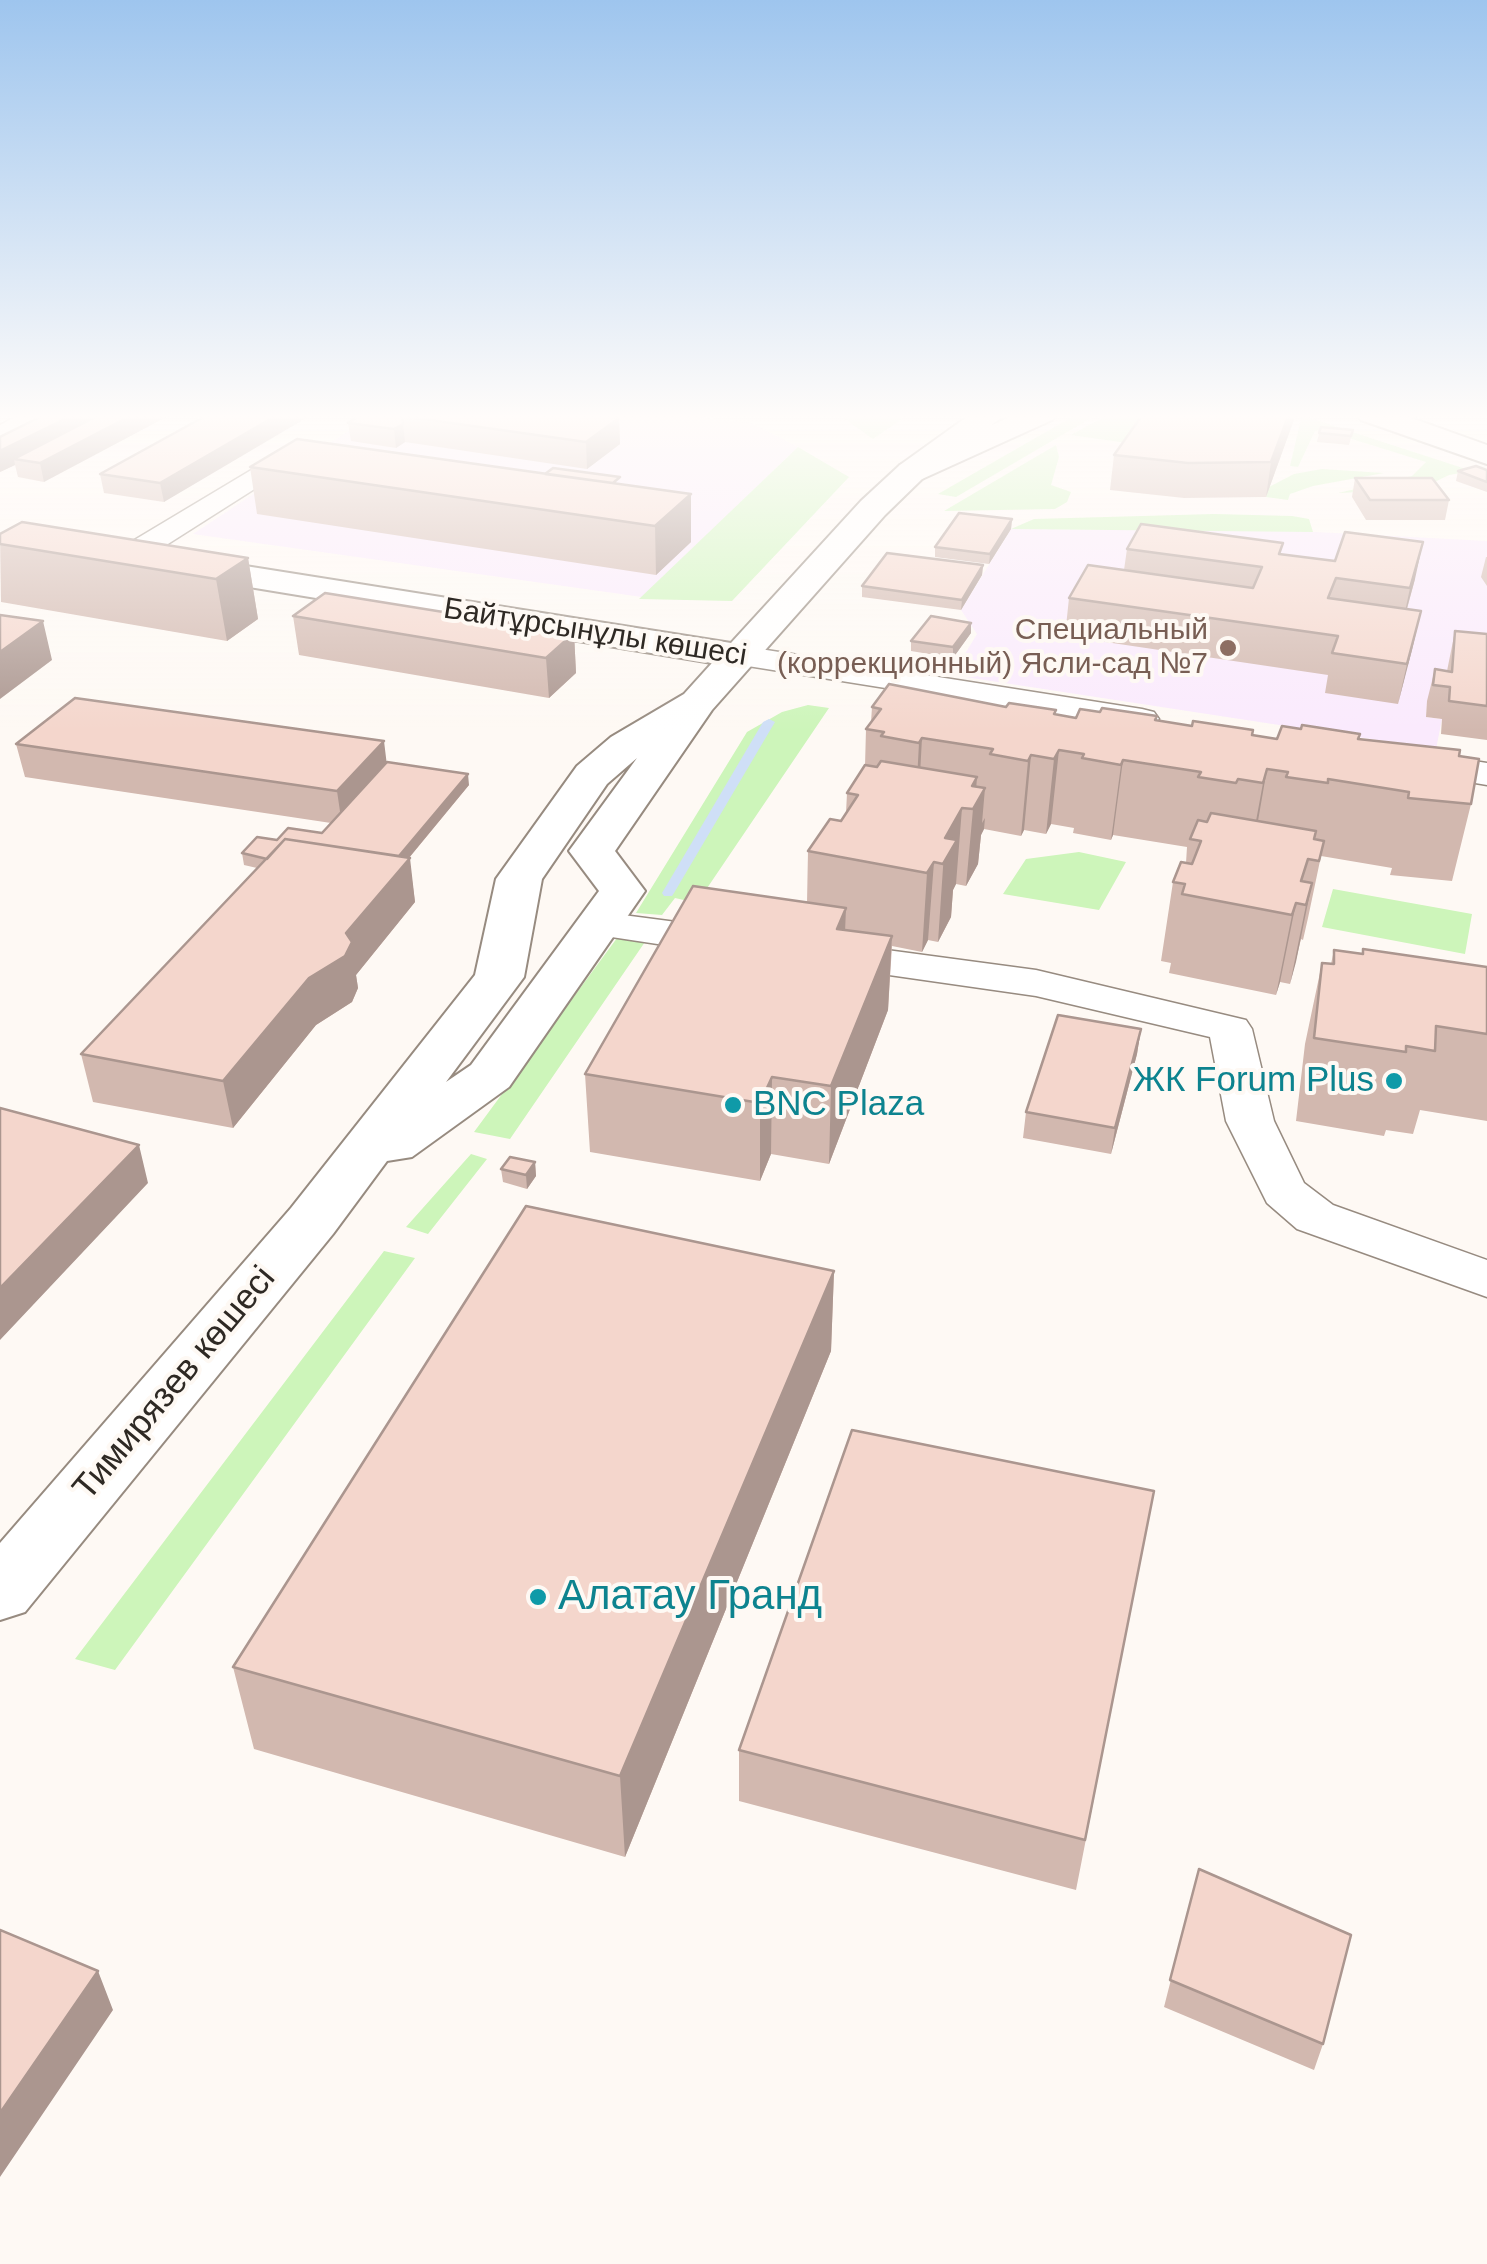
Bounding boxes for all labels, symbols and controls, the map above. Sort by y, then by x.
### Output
street label: Байтұрсынұлы көшесі [441,591,749,675]
place label: Специальный (коррекционный) Ясли-сад №7 [777,613,1208,684]
marker: Специальный (коррекционный) Ясли-сад №7 [1217,637,1239,659]
place label: ЖК Forum Plus [1133,1060,1374,1102]
marker: ЖК Forum Plus [1383,1070,1405,1092]
place label: BNC Plaza [753,1084,924,1126]
marker: BNC Plaza [722,1094,744,1116]
street label: Тимирязев көшесі [65,1259,285,1509]
place label: Алатау Гранд [558,1572,822,1622]
marker: Алатау Гранд [527,1586,549,1608]

